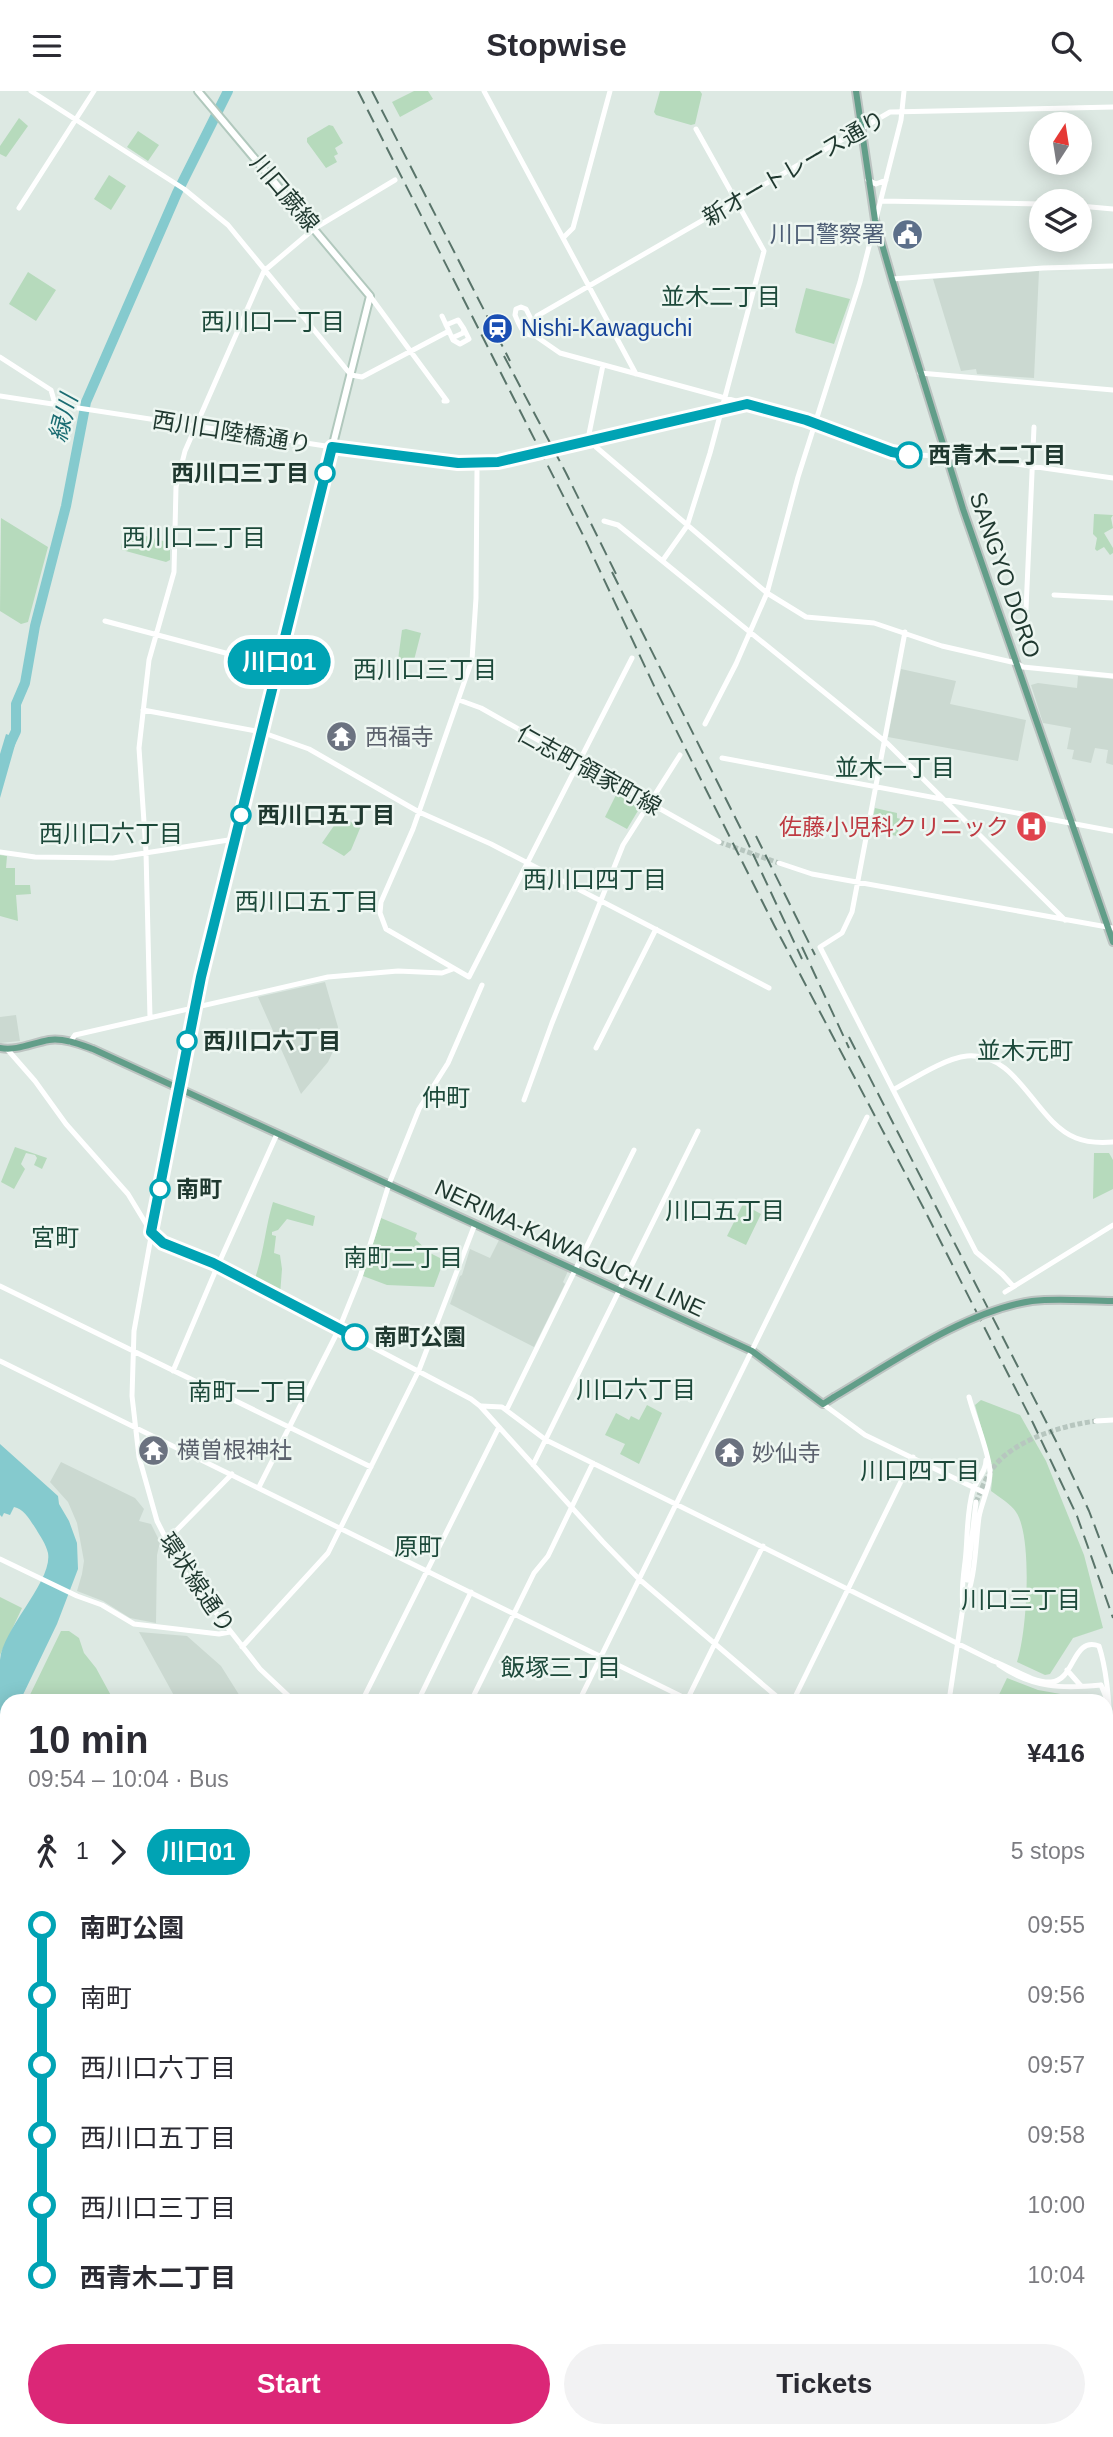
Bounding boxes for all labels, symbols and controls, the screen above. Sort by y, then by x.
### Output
icon: menu [28,27,66,65]
text: Stopwise [486,27,627,63]
icon: search [1047,27,1085,65]
street label: 新オートレース通り [698,105,890,231]
north arrow [1029,112,1092,175]
map controls [1029,112,1092,252]
street label: 川口蕨線 [245,149,325,237]
button: layers [1029,189,1092,252]
public building icon: 川口警察署 [891,217,925,251]
place label: 川口警察署 [770,221,885,247]
district label: 並木二丁目 [661,283,781,310]
district label: 西川口一丁目 [201,308,345,335]
station icon: Nishi-Kawaguchi [481,311,515,345]
place label: Nishi-Kawaguchi [521,315,692,341]
water label: 緑川 [44,388,83,445]
street label: 西川口陸橋通り [150,407,314,457]
marker: 西青木二丁目 [896,442,922,468]
place label: 西青木二丁目 [928,442,1066,468]
place label: 西川口三丁目 [171,460,309,486]
marker: 西川口三丁目 [315,463,335,483]
street label: SANGYO DORO [964,489,1046,661]
district label: 西川口二丁目 [122,524,266,551]
line badge: 川口01 [230,639,328,685]
text: 川口01 [242,648,316,675]
district label: 西川口三丁目 [353,656,497,683]
temple icon: 西福寺 [325,720,359,754]
street label: 仁志町領家町線 [512,720,666,820]
place label: 西福寺 [365,724,434,750]
district label: 並木一丁目 [835,754,955,781]
place label: 西川口五丁目 [257,802,395,828]
marker: 西川口五丁目 [231,805,251,825]
hospital icon: 佐藤小児科クリニック [1015,810,1049,844]
place label: 佐藤小児科クリニック [779,814,1009,840]
district label: 西川口六丁目 [39,820,183,847]
district label: 西川口四丁目 [523,866,667,893]
district label: 西川口五丁目 [235,888,379,915]
place label: 西川口六丁目 [203,1028,341,1054]
marker: 西川口六丁目 [177,1031,197,1051]
district label: 並木元町 [977,1037,1073,1064]
district label: 仲町 [422,1084,470,1111]
street label: NERIMA-KAWAGUCHI LINE [431,1174,709,1322]
place label: 南町 [176,1176,222,1202]
marker: 南町 [150,1179,170,1199]
district label: 川口五丁目 [665,1197,785,1224]
district label: 宮町 [31,1224,79,1251]
district label: 南町二丁目 [343,1244,463,1271]
marker: 南町公園 [342,1324,368,1350]
place label: 南町公園 [374,1324,466,1350]
district label: 川口六丁目 [576,1376,696,1403]
district label: 南町一丁目 [188,1378,308,1405]
temple icon: 横曽根神社 [137,1433,171,1467]
temple icon: 妙仙寺 [712,1436,746,1470]
place label: 横曽根神社 [177,1437,292,1463]
place label: 妙仙寺 [752,1440,821,1466]
district label: 川口四丁目 [860,1457,980,1484]
street label: 環状線通り [154,1528,240,1638]
district label: 原町 [394,1533,442,1560]
district label: 川口三丁目 [961,1586,1081,1613]
district label: 飯塚三丁目 [501,1654,621,1681]
text: 10 min [28,1719,148,1761]
text: ¥416 [1027,1738,1085,1768]
text: 09:54 – 10:04 · Bus [28,1766,229,1792]
icon: walk [28,1833,66,1871]
icon: forward [99,1833,137,1871]
text: 1 [76,1838,89,1864]
text: 川口01 [161,1838,236,1865]
text: 5 stops [1011,1838,1085,1864]
text: 09:55 [1027,1912,1085,1938]
text: 南町公園 [80,1913,184,1943]
text: 09:56 [1027,1982,1085,2008]
text: 南町 [80,1983,132,2013]
text: 09:57 [1027,2052,1085,2078]
text: 西川口六丁目 [80,2053,236,2083]
text: 09:58 [1027,2122,1085,2148]
text: 西川口五丁目 [80,2123,236,2153]
text: 10:00 [1027,2192,1085,2218]
text: 西川口三丁目 [80,2193,236,2223]
text: 10:04 [1027,2262,1085,2288]
text: 西青木二丁目 [80,2263,236,2293]
button: Start [28,2344,550,2424]
button: Tickets [564,2344,1085,2424]

